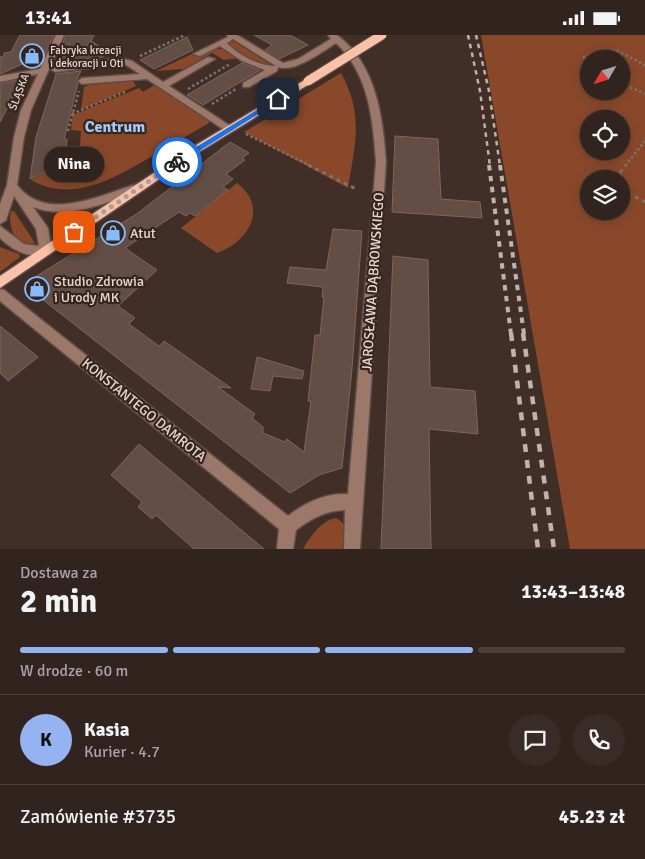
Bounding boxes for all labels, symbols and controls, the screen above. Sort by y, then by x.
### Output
text: 13:41 [25,6,72,30]
shop icon: Fabryka kreacji i dekoracji u Oti [19,43,45,69]
place label: Fabryka kreacji i dekoracji u Oti [50,44,124,70]
north arrow [580,50,630,100]
map controls [580,50,630,220]
street label: ŚLĄSKA [5,71,32,112]
pin [257,78,299,120]
icon: home [264,85,292,113]
button: locate [580,110,630,160]
district label: Centrum [85,117,145,137]
courier [152,137,202,187]
callout: Nina [44,147,104,182]
icon: bike [163,148,191,176]
text: Nina [58,154,90,174]
button: layers [580,170,630,220]
street label: JAROSŁAWA DĄBROWSKIEGO [358,192,388,372]
pin [53,211,95,253]
icon: bag [60,218,88,246]
shop icon: Atut [100,220,126,246]
place label: Atut [130,225,156,242]
place label: Studio Zdrowia i Urody MK [54,273,144,306]
shop icon: Studio Zdrowia i Urody MK [24,276,50,302]
street label: KONSTANTEGO DAMROTA [78,355,210,466]
text: Dostawa za [20,563,98,583]
text: 13:43–13:48 [521,580,625,604]
text: 2 min [20,582,97,621]
text: W drodze · 60 m [20,661,128,681]
button: chat [509,714,561,766]
button: phone [573,714,625,766]
text: Kasia [84,718,129,742]
text: K [40,728,52,752]
text: Kurier · 4.7 [84,742,160,762]
text: Zamówienie #3735 [20,805,176,829]
text: 45.23 zł [559,805,625,829]

